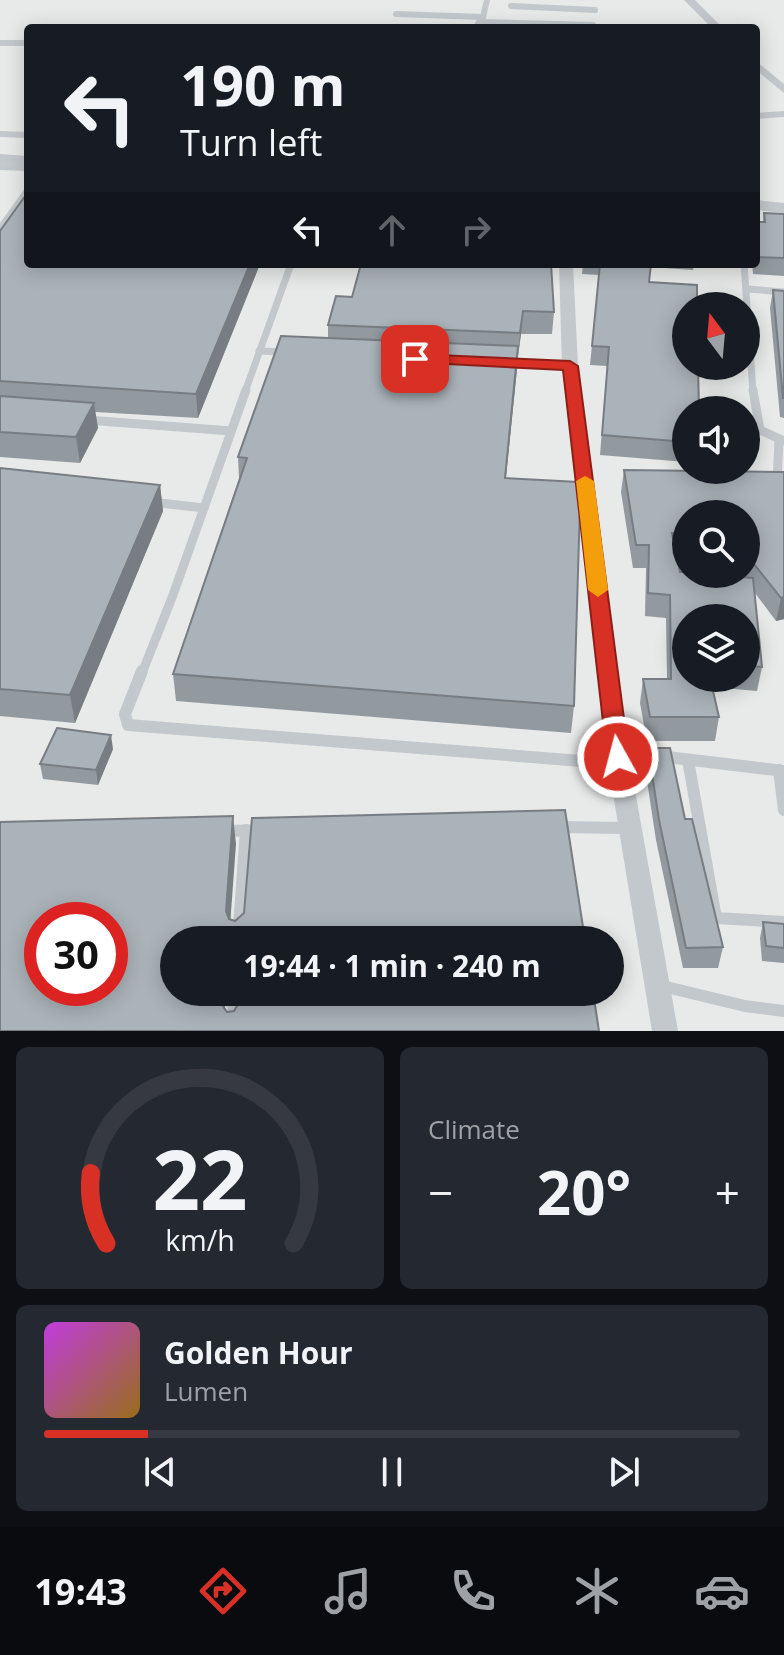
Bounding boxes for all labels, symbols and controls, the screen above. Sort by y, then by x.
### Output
text: 190 m [180,46,346,122]
icon: left [48,56,152,160]
text: Turn left [180,118,322,167]
icon: left [286,208,330,252]
icon: ahead [370,208,414,252]
icon: right [454,208,498,252]
north arrow [672,292,760,380]
map controls [672,292,760,692]
pin [381,325,449,393]
icon: arrive [393,337,437,381]
button: sound [672,396,760,484]
button: search [672,500,760,588]
button: layers [672,604,760,692]
position arrow [576,715,660,799]
speed limit sign: 30 [24,902,128,1006]
text: 19:44 · 1 min · 240 m [243,945,541,986]
text: Climate [428,1111,520,1147]
text: 22 [152,1121,248,1234]
text: 20° [537,1151,631,1233]
text: − [428,1162,453,1222]
text: + [715,1162,740,1222]
text: km/h [165,1220,235,1259]
text: Golden Hour [164,1332,353,1373]
text: Lumen [164,1373,248,1409]
icon: previous [138,1450,182,1494]
icon: pause [370,1450,414,1494]
icon: next [602,1450,646,1494]
icon: directions [195,1563,251,1619]
icon: music [320,1563,376,1619]
icon: phone [445,1563,501,1619]
icon: climate [569,1563,625,1619]
icon: car [694,1563,750,1619]
text: 19:43 [34,1567,127,1616]

